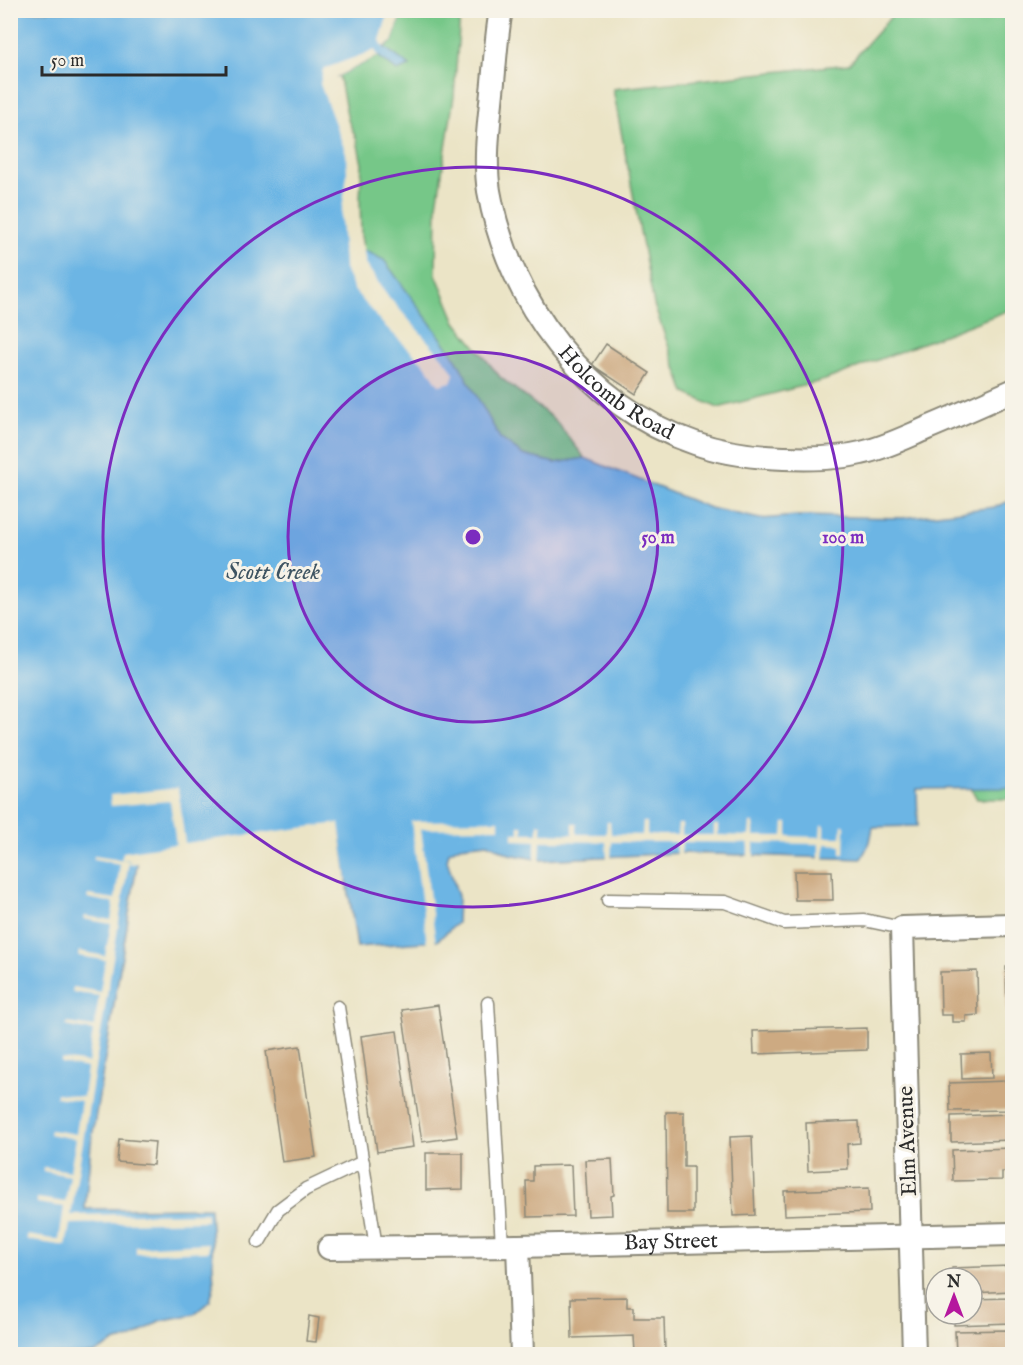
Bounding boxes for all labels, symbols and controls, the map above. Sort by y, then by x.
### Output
scale bar [42,39,226,77]
text: 50 m [51,50,84,73]
street label: Holcomb Road [551,340,678,447]
centre of rings [463,527,483,547]
text: 50 m [641,527,675,550]
text: 100 m [822,527,864,550]
water label: Scott Creek [226,557,320,588]
street label: Elm Avenue [892,1085,924,1197]
street label: Bay Street [624,1227,719,1257]
north arrow [924,1266,984,1326]
text: N [946,1273,961,1293]

